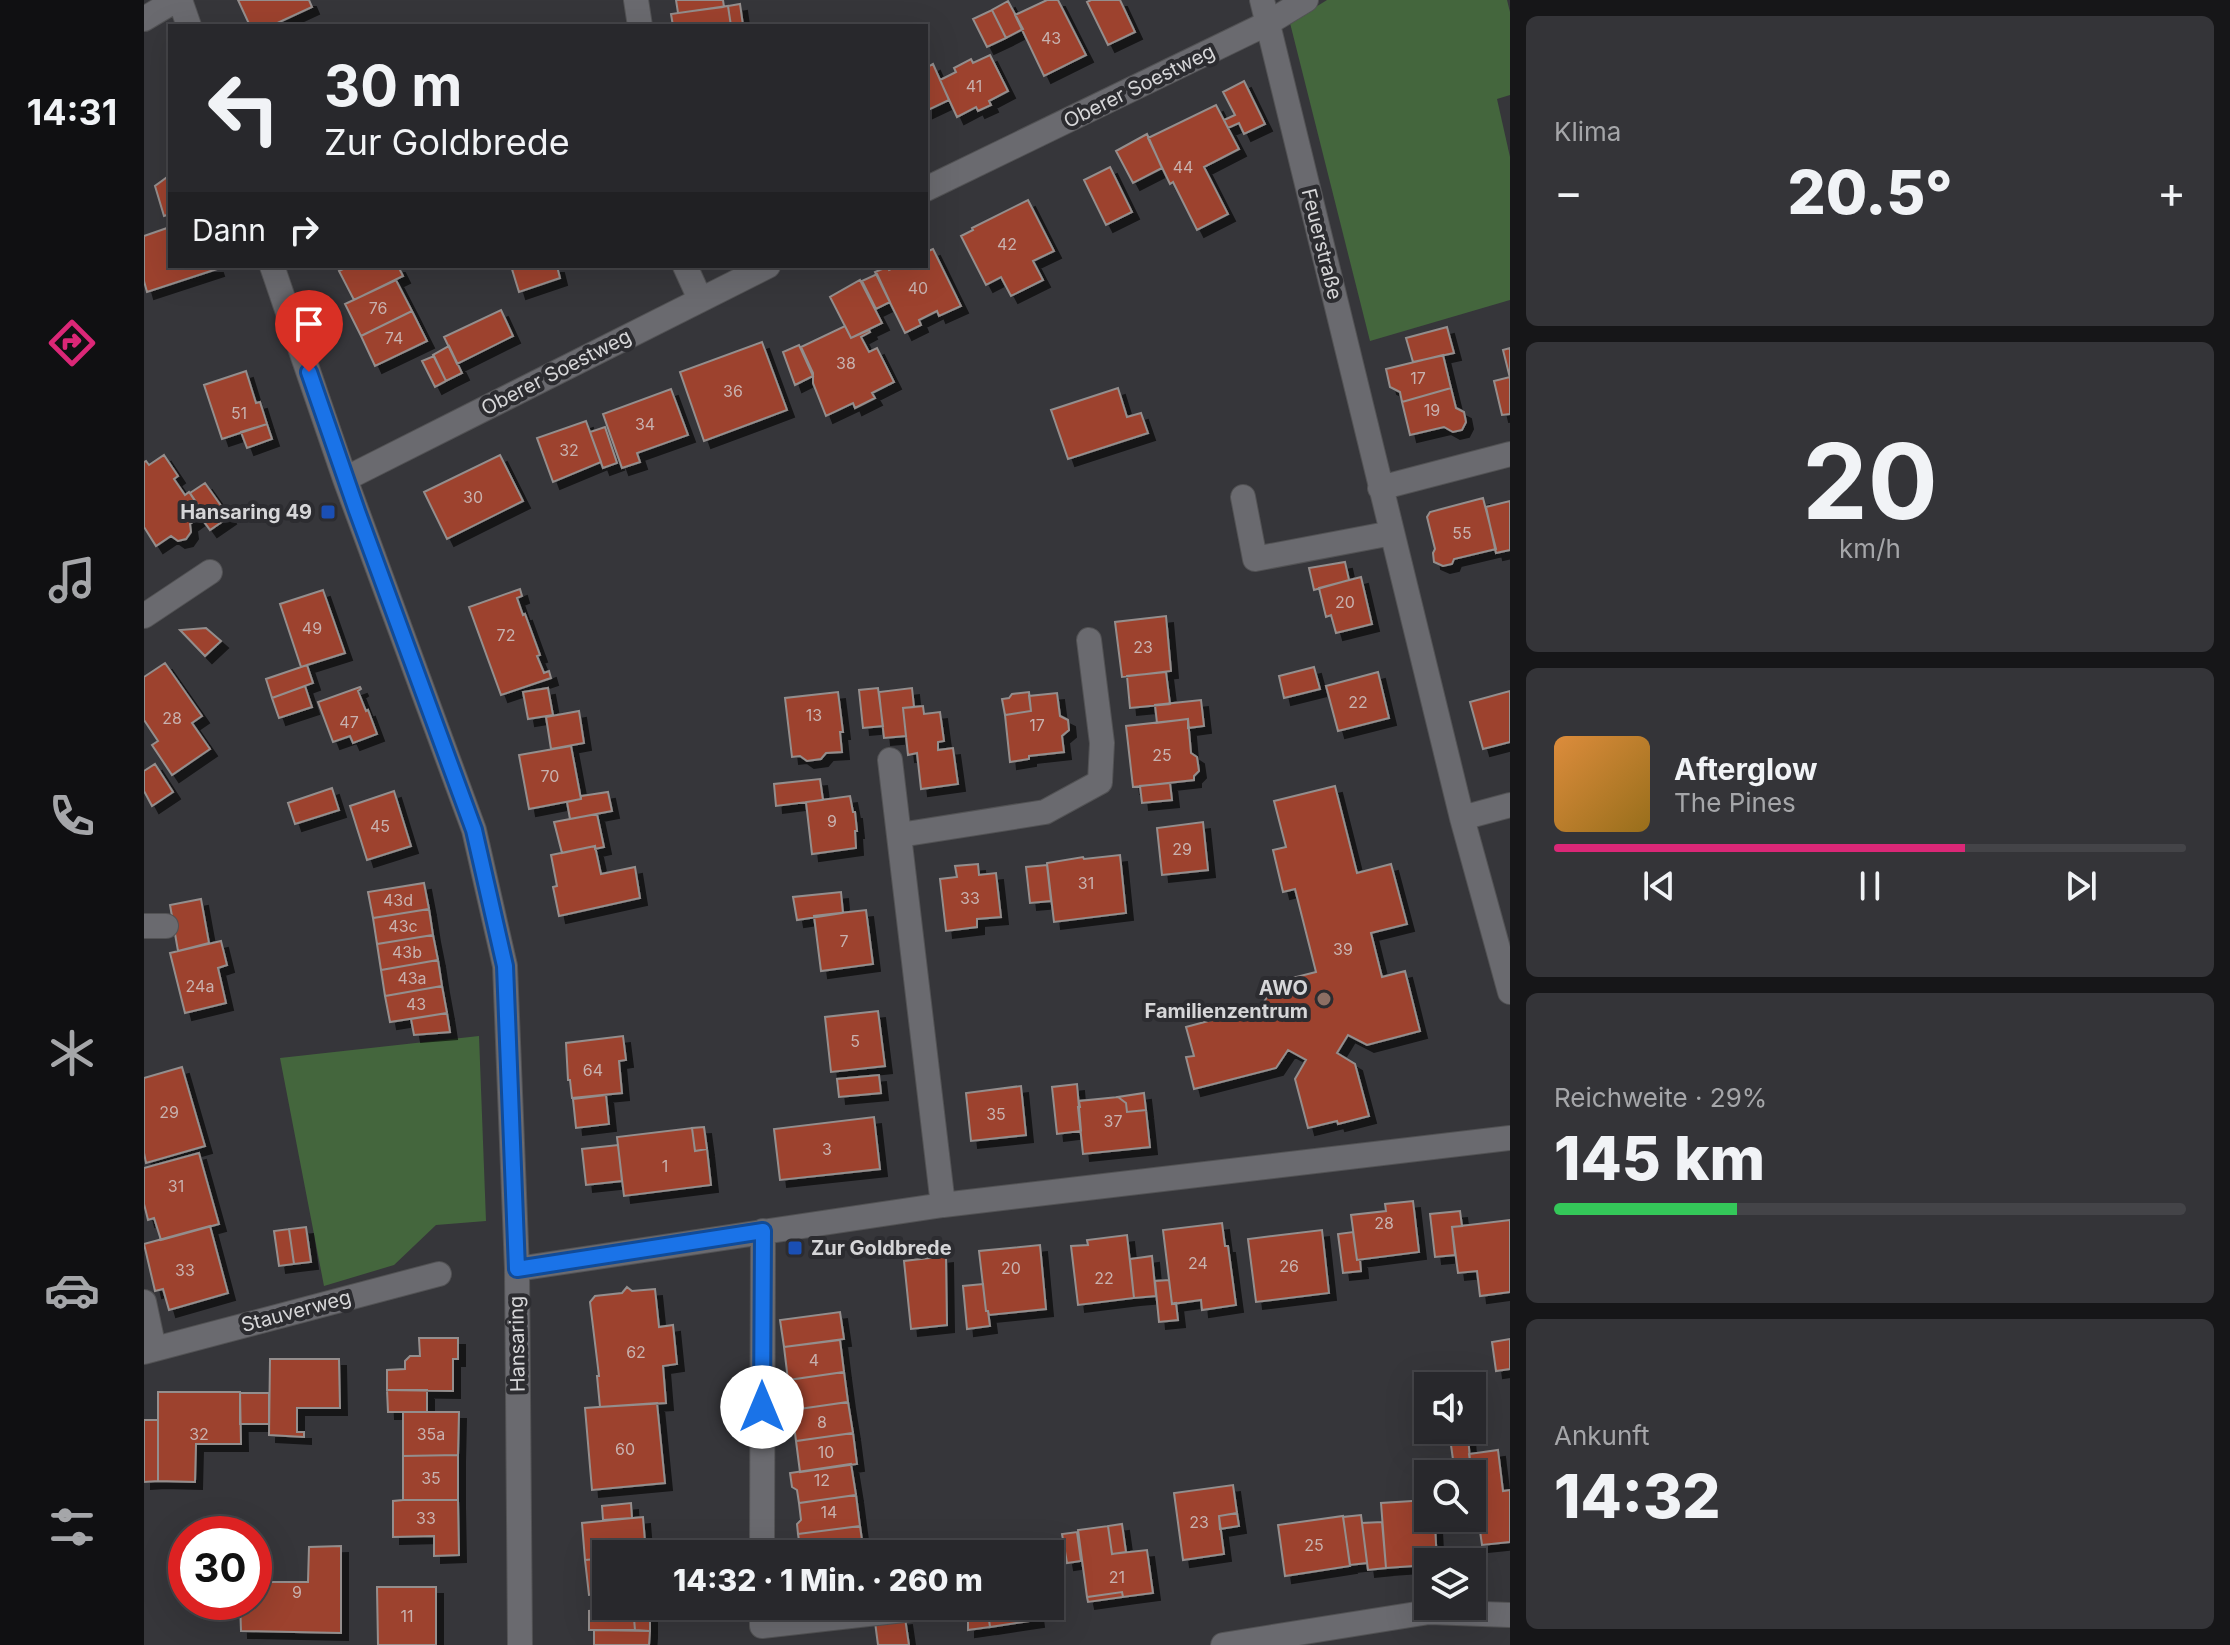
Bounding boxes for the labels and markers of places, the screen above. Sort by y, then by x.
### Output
pin [275,290,343,372]
place label: Hansaring 49 [180,500,312,524]
marker: Hansaring 49 [319,503,337,521]
place label: AWO Familienzentrum [1145,976,1308,1023]
marker: AWO Familienzentrum [1315,990,1333,1008]
place label: Zur Goldbrede [811,1236,952,1260]
marker: Zur Goldbrede [786,1239,804,1257]

